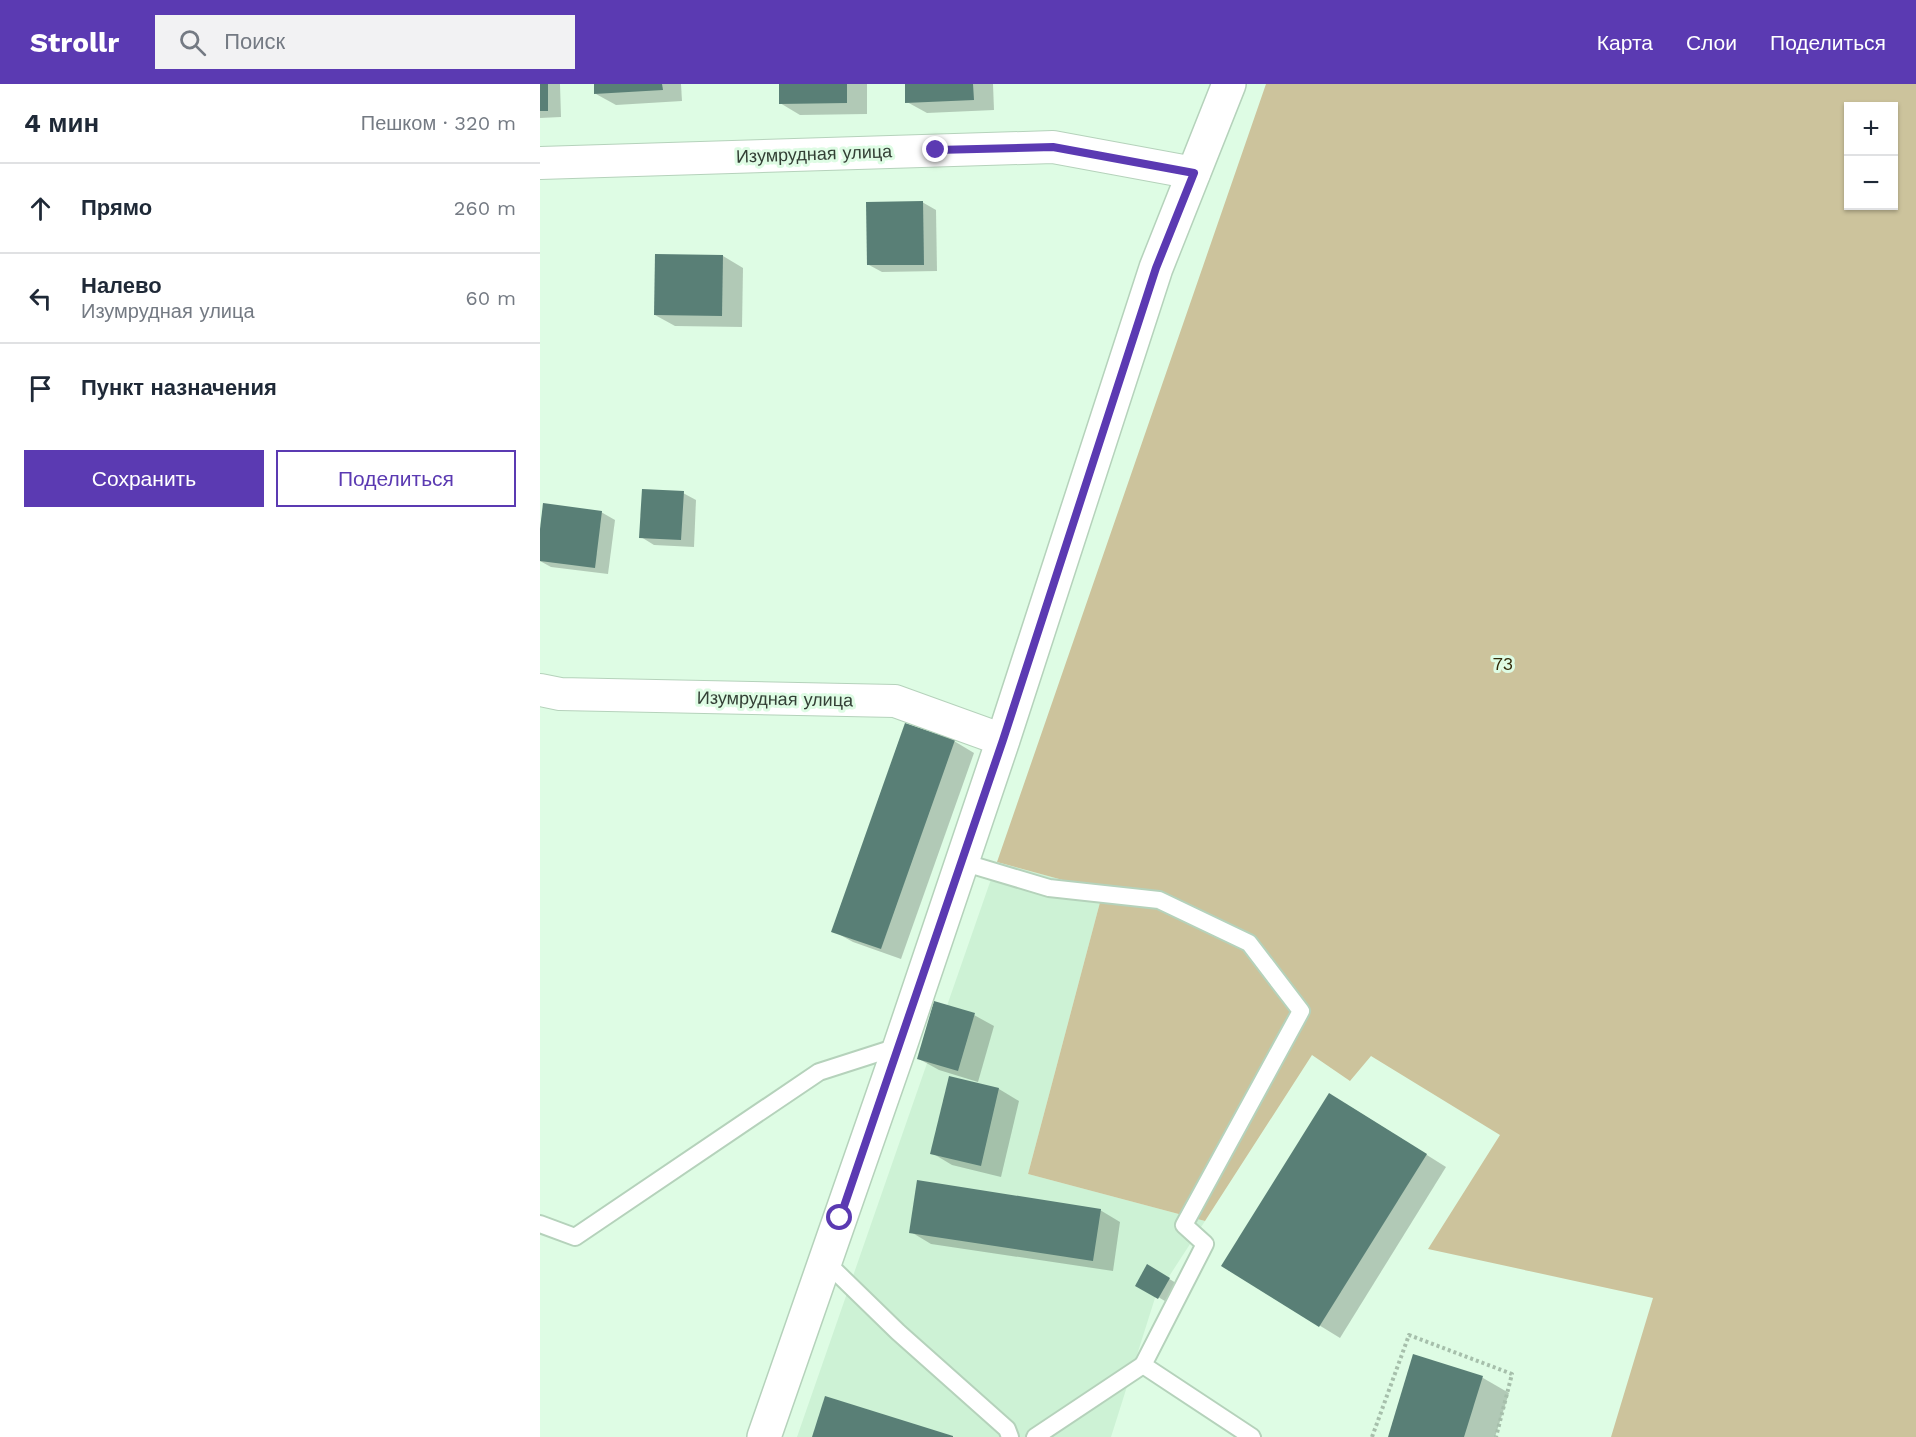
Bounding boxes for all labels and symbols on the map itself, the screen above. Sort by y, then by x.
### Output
route end [922,136,948,162]
street label: Изумрудная улица [736,140,893,167]
park label: 73 [1493,653,1513,674]
street label: Изумрудная улица [697,687,854,710]
route start [826,1204,852,1230]

